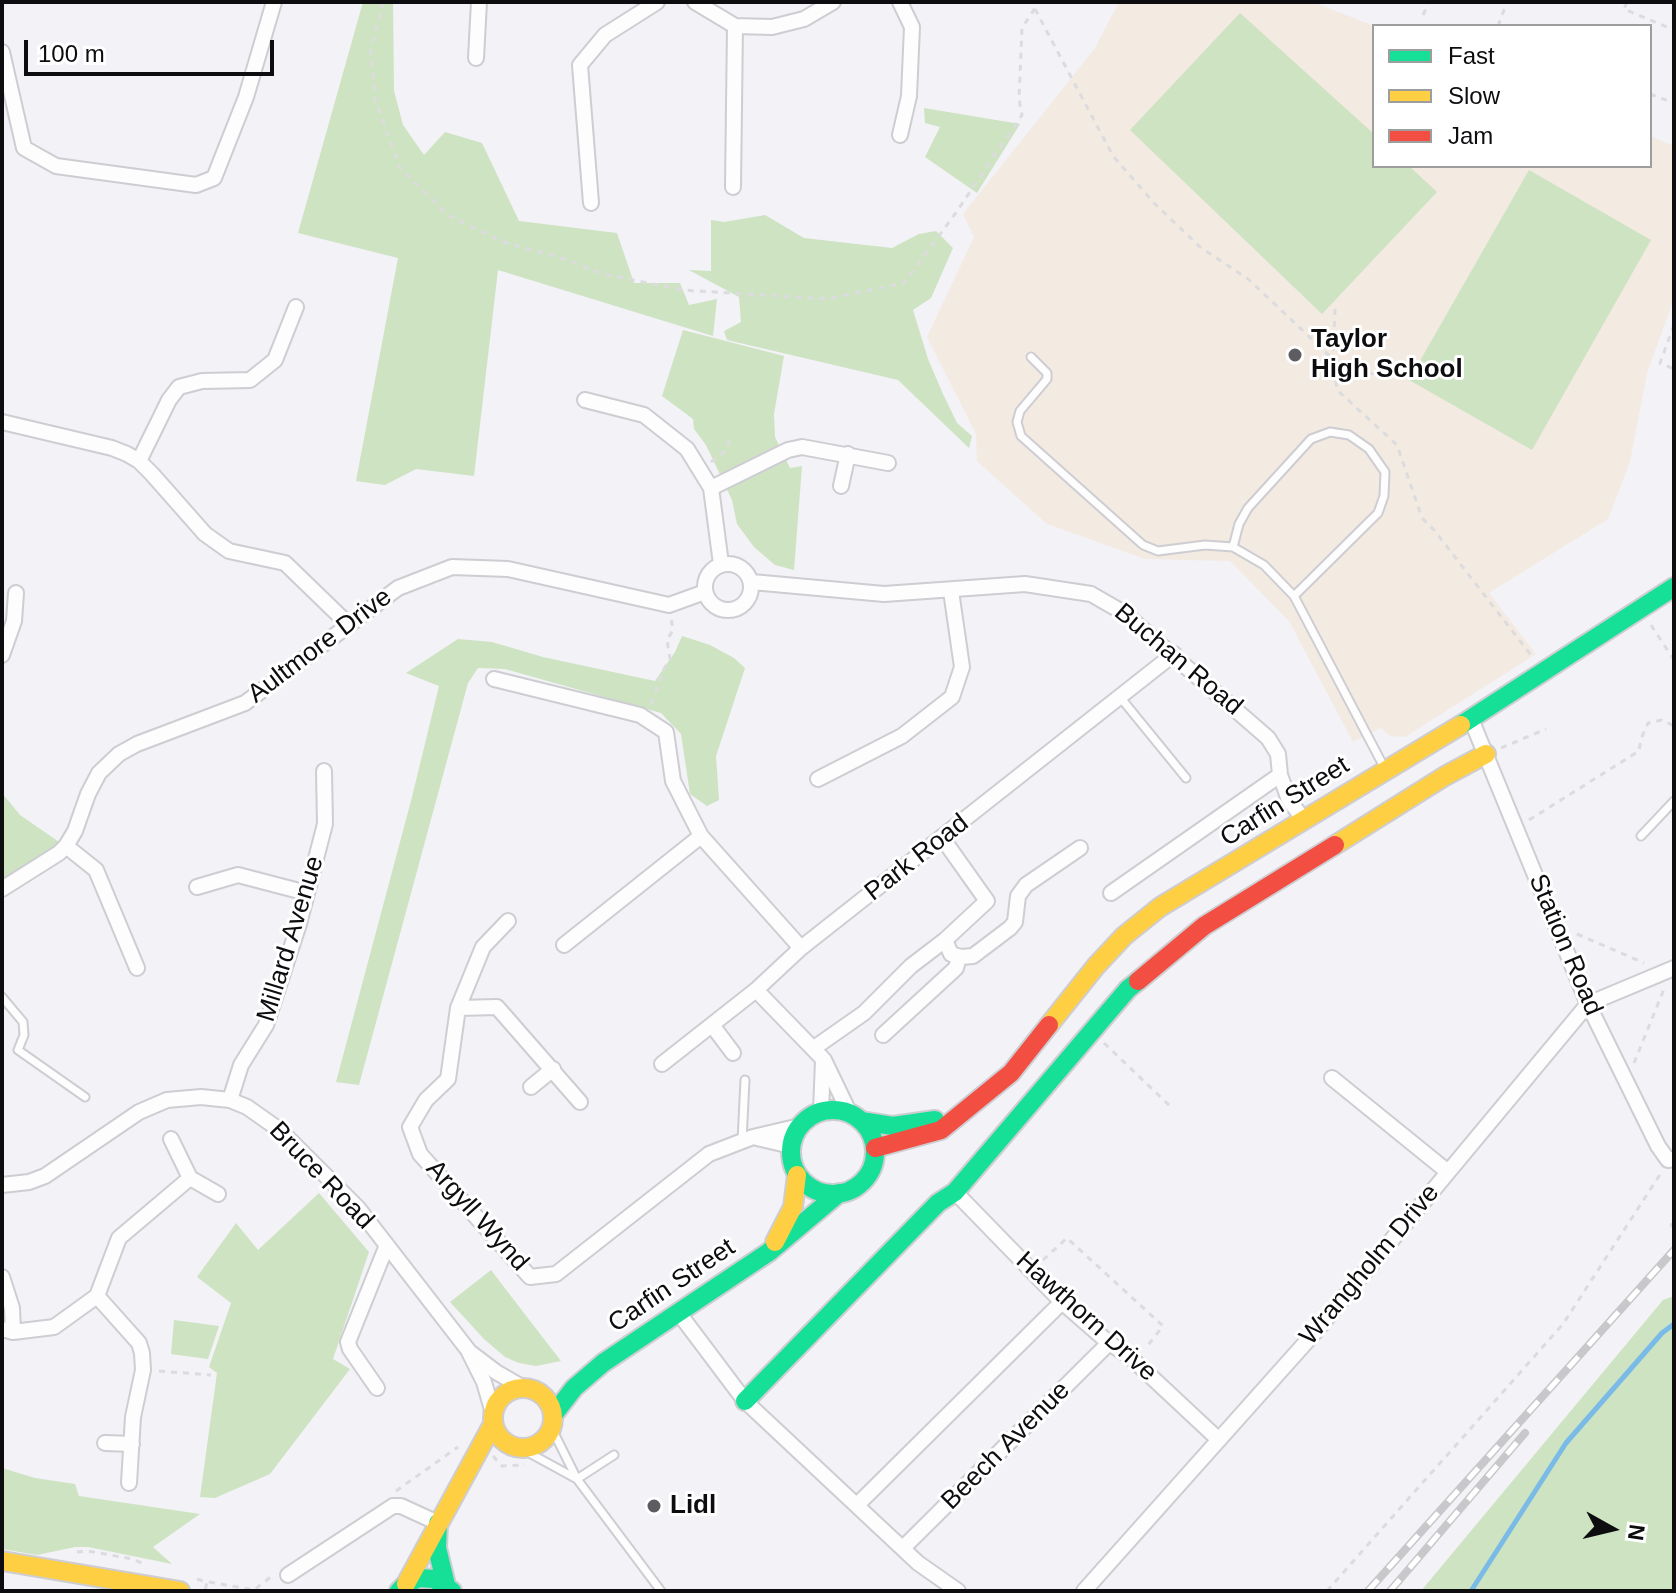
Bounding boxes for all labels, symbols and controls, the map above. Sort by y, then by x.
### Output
scale bar [28,24,278,74]
legend [1372,24,1652,168]
text: 100 m [38,40,105,67]
text: Fast [1448,42,1495,69]
text: Slow [1448,82,1500,109]
text: Jam [1448,122,1493,149]
place label: Taylor High School [1311,324,1463,386]
marker: Taylor High School [1286,346,1304,364]
street label: Aultmore Drive [242,582,398,710]
street label: Buchan Road [1108,597,1248,723]
street label: Carfin Street [1215,750,1355,854]
street label: Park Road [859,808,975,908]
street label: Millard Avenue [251,852,331,1026]
street label: Station Road [1521,870,1609,1020]
street label: Bruce Road [262,1116,380,1236]
street label: Argyll Wynd [419,1154,535,1278]
street label: Wrangholm Drive [1294,1178,1446,1352]
street label: Carfin Street [603,1232,741,1340]
street label: Hawthorn Drive [1009,1245,1163,1389]
street label: Beech Avenue [935,1375,1077,1517]
north arrow [1572,1489,1652,1569]
place label: Lidl [670,1490,716,1522]
marker: Lidl [645,1497,663,1515]
text: N [1623,1523,1650,1542]

